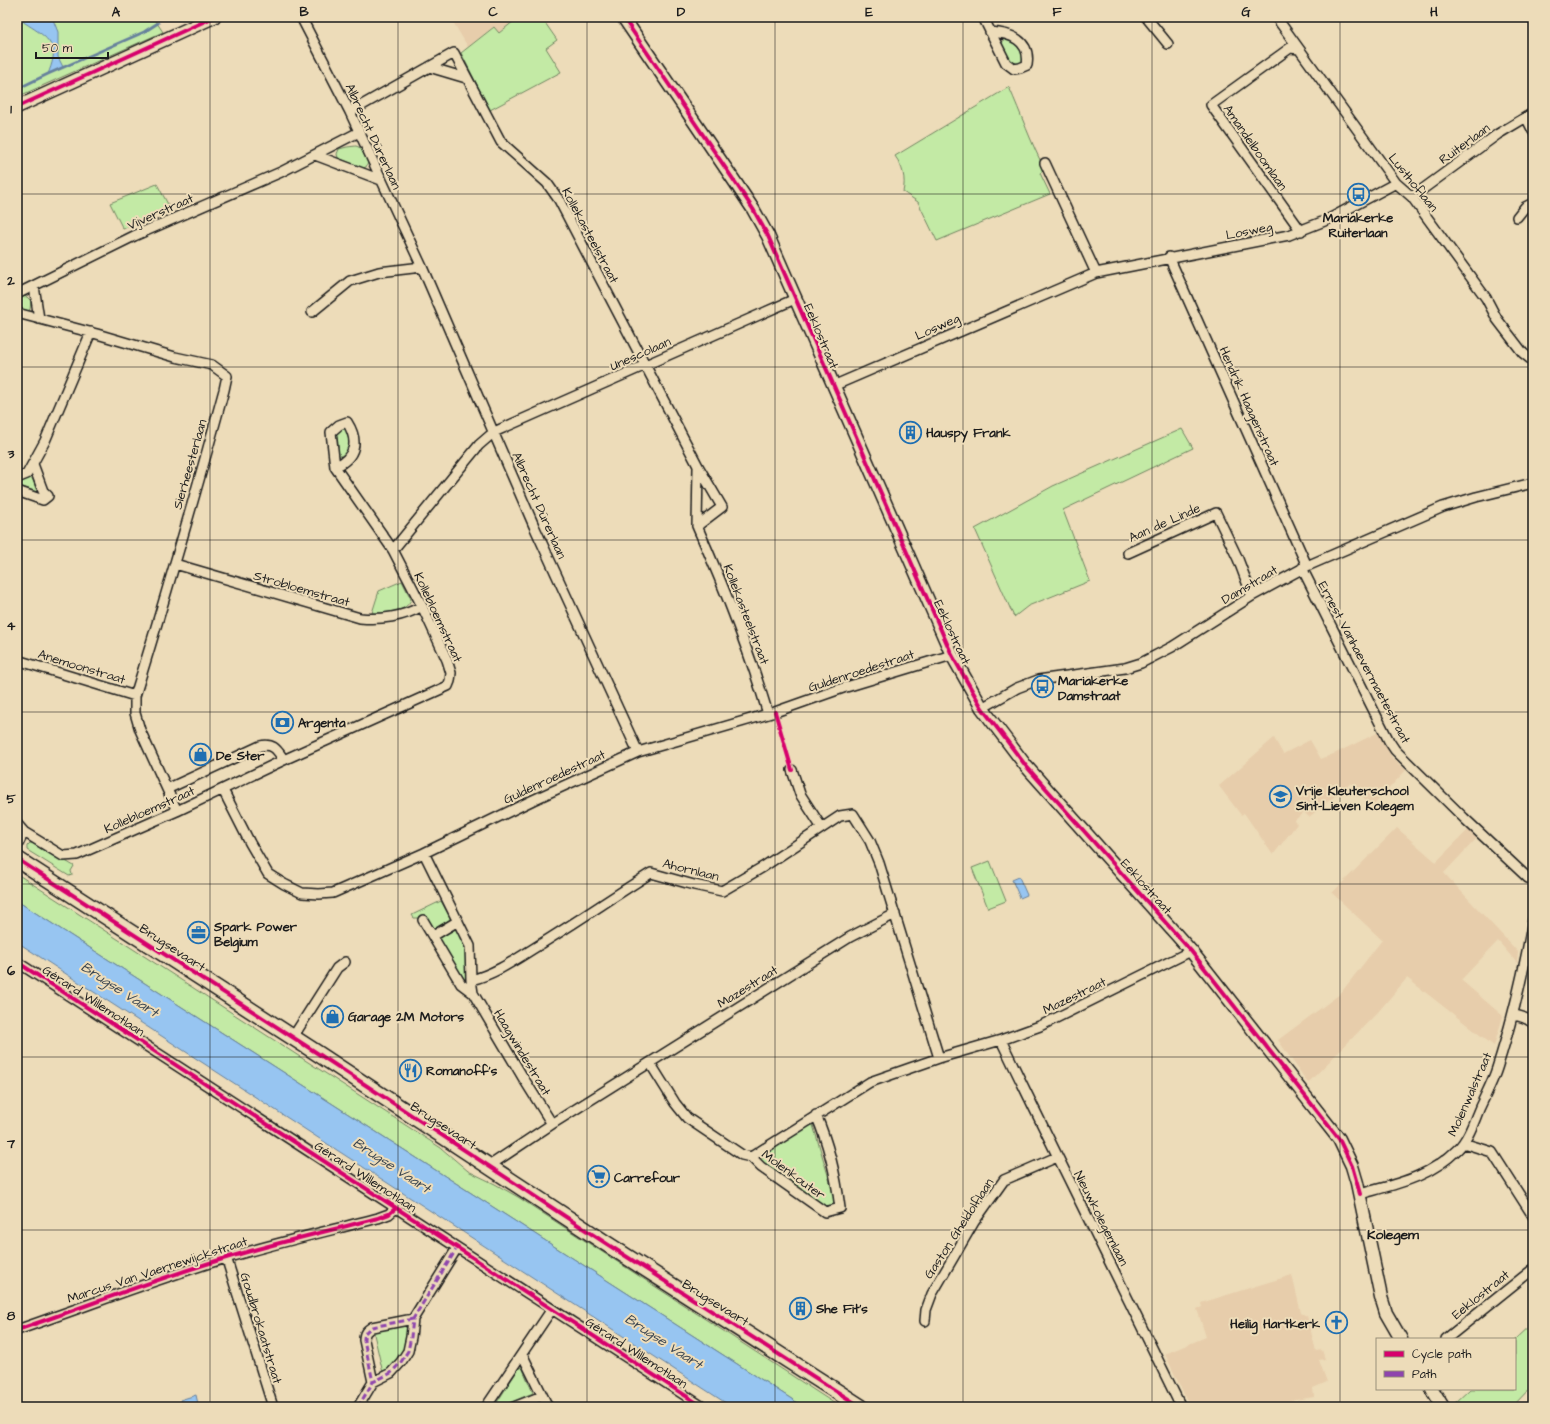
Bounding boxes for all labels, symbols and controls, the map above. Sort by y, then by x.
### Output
text: A [112,3,121,21]
text: B [299,3,309,21]
text: C [488,3,498,21]
text: D [677,3,686,21]
text: E [865,3,873,21]
text: F [1052,3,1062,21]
text: G [1241,3,1251,21]
text: H [1430,3,1438,21]
scale bar [36,34,108,60]
text: 50 m [42,40,73,57]
street label: Albrecht Dürerlaan [341,80,406,193]
text: 1 [10,100,12,118]
street label: Amandelboomlaan [1219,101,1292,195]
street label: Ruiterlaan [1435,119,1494,168]
street label: Lusthoflaan [1384,150,1443,216]
bus stop icon: Mariakerke Ruiterlaan [1345,182,1371,208]
street label: Kollekasteelstraat [557,184,623,287]
street label: Vijverstraat [124,189,197,235]
place label: Mariakerke Ruiterlaan [1323,209,1393,242]
street label: Losweg [1224,218,1274,245]
text: 2 [6,272,15,290]
street label: Eeklostraat [799,301,843,373]
street label: Losweg [912,309,963,346]
street label: Unescolaan [607,332,674,375]
street label: Hendrik Haagenstraat [1214,344,1284,470]
street label: Sierheesterlaan [169,417,212,511]
building icon: Hauspy Frank [898,419,924,445]
place label: Hauspy Frank [926,424,1011,443]
text: 3 [7,445,15,463]
street label: Albrecht Dürerlaan [507,449,571,562]
street label: Aan de Linde [1126,499,1203,547]
street label: Damstraat [1218,561,1282,609]
street label: Kollekasteelstraat [719,562,774,668]
street label: Strobloemstraat [251,567,353,612]
street label: Kollebloemstraat [409,569,467,666]
street label: Ernest Vanhaevermaetestraat [1314,578,1415,747]
street label: Eeklostraat [929,597,975,668]
text: 4 [7,617,16,635]
street label: Anemoonstraat [36,645,128,689]
street label: Guldenroedestraat [806,645,917,697]
place label: Mariakerke Damstraat [1058,672,1128,705]
bus stop icon: Mariakerke Damstraat [1029,674,1055,700]
bank icon: Argenta [269,709,295,735]
place label: Argenta [298,714,346,734]
shop icon: De Ster [188,742,214,768]
street label: Guldenroedestraat [501,745,609,808]
place label: De Ster [216,747,265,765]
street label: Kollebloemstraat [101,782,198,838]
place label: Vrije Kleuterschool Sint-Lieven Kolegem [1295,782,1415,817]
school or university icon: Vrije Kleuterschool Sint-Lieven Kolegem [1268,784,1294,810]
text: 5 [6,790,16,808]
street label: Ahornlaan [661,854,721,886]
street label: Eeklostraat [1116,855,1177,919]
place label: Spark Power Belgium [213,918,298,953]
street label: Brugsevaart [135,920,210,977]
office icon: Spark Power Belgium [186,920,212,946]
water label: Brugse Vaart [77,957,163,1023]
street label: Gérard Willemotlaan [39,961,149,1041]
street label: Mazestraat [714,961,782,1013]
text: 6 [7,962,16,980]
street label: Mazestraat [1040,973,1110,1019]
shop icon: Garage 2M Motors [320,1003,346,1029]
street label: Haagwindestraat [488,1006,555,1100]
place label: Garage 2M Motors [348,1008,465,1028]
street label: Molenwalstraat [1443,1049,1497,1139]
restaurant icon: Romanoff's [398,1057,424,1083]
place label: Romanoff's [426,1062,498,1080]
street label: Brugsevaart [406,1098,481,1155]
water label: Brugse Vaart [349,1133,435,1199]
text: 7 [6,1135,16,1153]
street label: Gérard Willemotlaan [311,1137,421,1217]
street label: Molenkouter [758,1145,829,1204]
supermarket icon: Carrefour [586,1164,612,1190]
street label: Nieuwkolegemlaan [1069,1168,1133,1270]
place label: Carrefour [614,1169,681,1187]
street label: Gaston Gheldolflaan [920,1174,998,1282]
district label: Kolegem [1367,1225,1420,1246]
street label: Marcus Van Vaernewijckstraat [65,1232,250,1308]
street label: Eeklostraat [1448,1265,1514,1324]
street label: Goudbrokaatstraat [236,1271,287,1387]
street label: Brugsevaart [678,1275,753,1332]
building icon: She Fit's [788,1295,814,1321]
place label: She Fit's [815,1300,868,1318]
text: 8 [7,1307,16,1325]
water label: Brugse Vaart [621,1309,707,1375]
church icon: Heilig Hartkerk [1323,1310,1349,1336]
street label: Gérard Willemotlaan [582,1313,692,1393]
place label: Heilig Hartkerk [1230,1315,1321,1335]
legend [1376,1338,1516,1390]
text: Cycle path [1412,1346,1471,1364]
text: Path [1412,1366,1437,1383]

